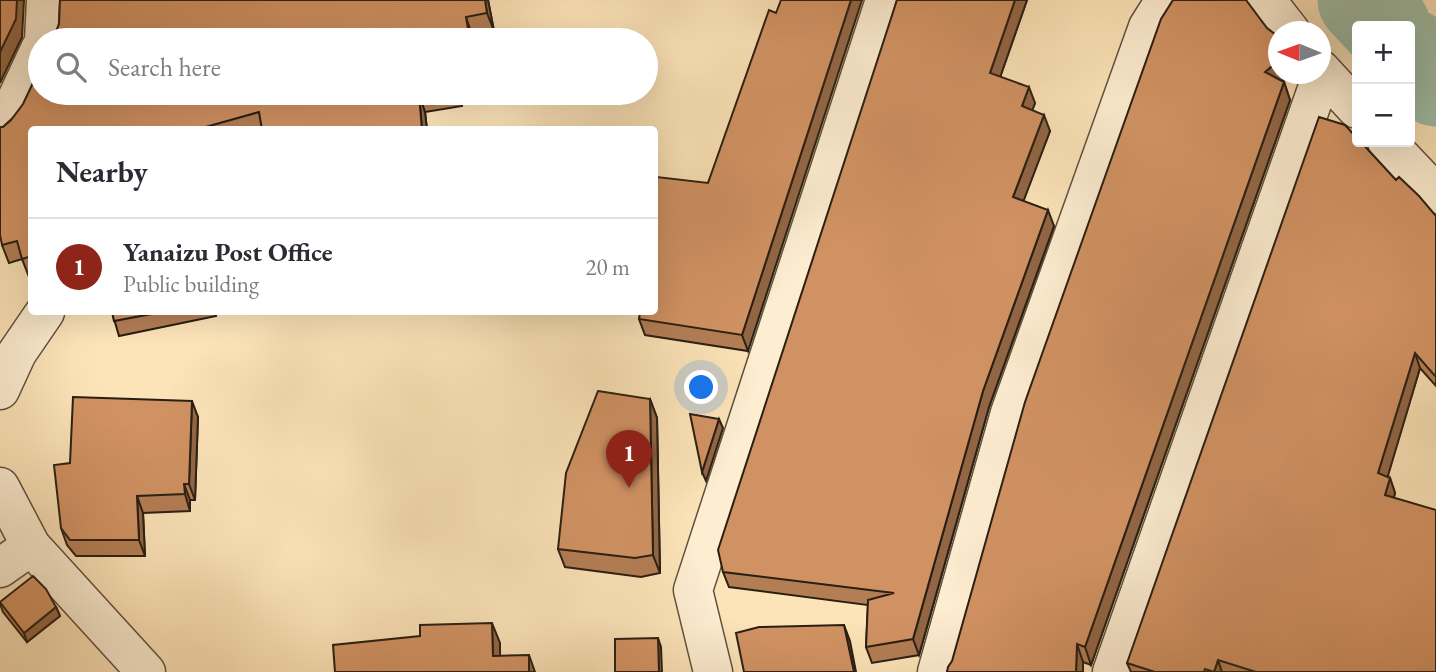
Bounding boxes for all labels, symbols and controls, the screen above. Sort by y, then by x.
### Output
north arrow [1268,21,1331,84]
map controls [1352,21,1415,147]
button: + [1352,21,1415,84]
search box [28,28,658,105]
icon: search [52,48,90,86]
text: Search here [108,50,221,84]
button: − [1352,84,1415,147]
text: Nearby [56,152,148,191]
text: Yanaizu Post Office [123,235,333,269]
text: 1 [73,252,85,282]
text: 20 m [585,252,630,282]
text: Public building [123,269,259,299]
your location [684,370,718,404]
pin: 1 [606,430,652,488]

